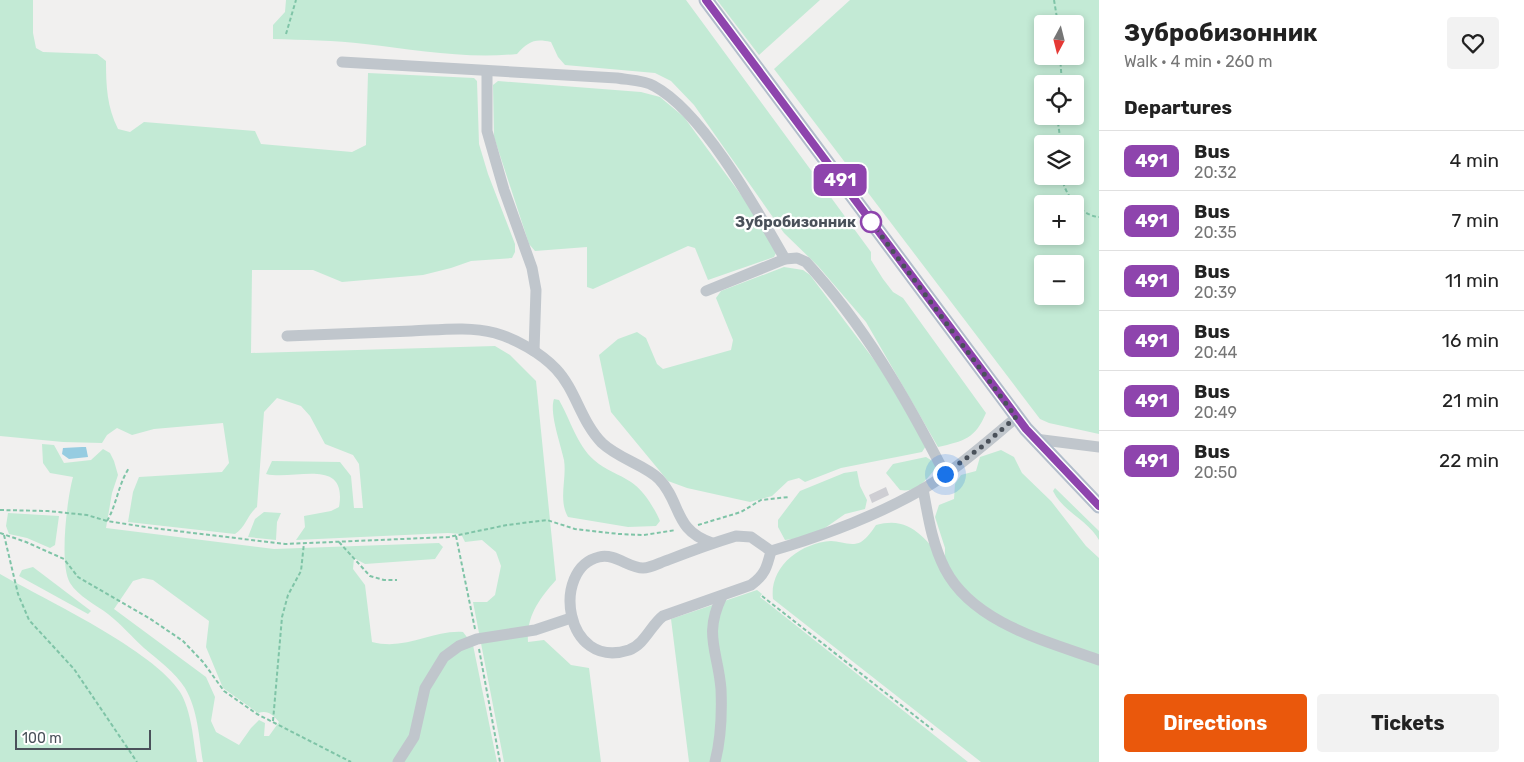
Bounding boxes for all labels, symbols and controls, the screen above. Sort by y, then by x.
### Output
north arrow [1034,15,1084,65]
map controls [1034,15,1084,305]
button: heart [1447,17,1499,69]
text: Зубробизонник [1124,19,1318,47]
text: Walk · 4 min · 260 m [1124,52,1273,71]
button: locate [1034,75,1084,125]
text: Departures [1124,96,1232,119]
button: layers [1034,135,1084,185]
text: Bus [1194,140,1230,163]
text: 4 min [1450,149,1499,172]
text: 491 [1135,150,1168,172]
text: 20:32 [1194,163,1237,182]
line badge: 491 [811,164,869,196]
text: 491 [824,169,856,191]
button: + [1034,195,1084,245]
text: Bus [1194,200,1230,223]
text: 7 min [1452,209,1499,232]
text: 491 [1135,210,1168,232]
marker: Зубробизонник [860,211,882,233]
place label: Зубробизонник [735,213,856,231]
text: 20:35 [1194,223,1237,242]
button: − [1034,255,1084,305]
text: Bus [1194,260,1230,283]
text: 11 min [1445,269,1499,292]
text: 491 [1135,270,1168,292]
text: 20:39 [1194,283,1237,302]
text: Bus [1194,320,1230,343]
text: 16 min [1442,329,1499,352]
text: 491 [1135,330,1168,352]
text: 20:44 [1194,343,1238,362]
text: Bus [1194,380,1230,403]
text: 21 min [1442,389,1499,412]
text: 491 [1135,390,1168,412]
text: 20:49 [1194,403,1237,422]
text: Bus [1194,440,1230,463]
text: 22 min [1439,449,1499,472]
text: 491 [1135,450,1168,472]
your location [933,462,958,487]
text: 20:50 [1194,463,1237,482]
button: Directions [1124,694,1307,752]
button: Tickets [1317,694,1499,752]
scale bar [15,727,151,750]
text: 100 m [22,730,62,747]

